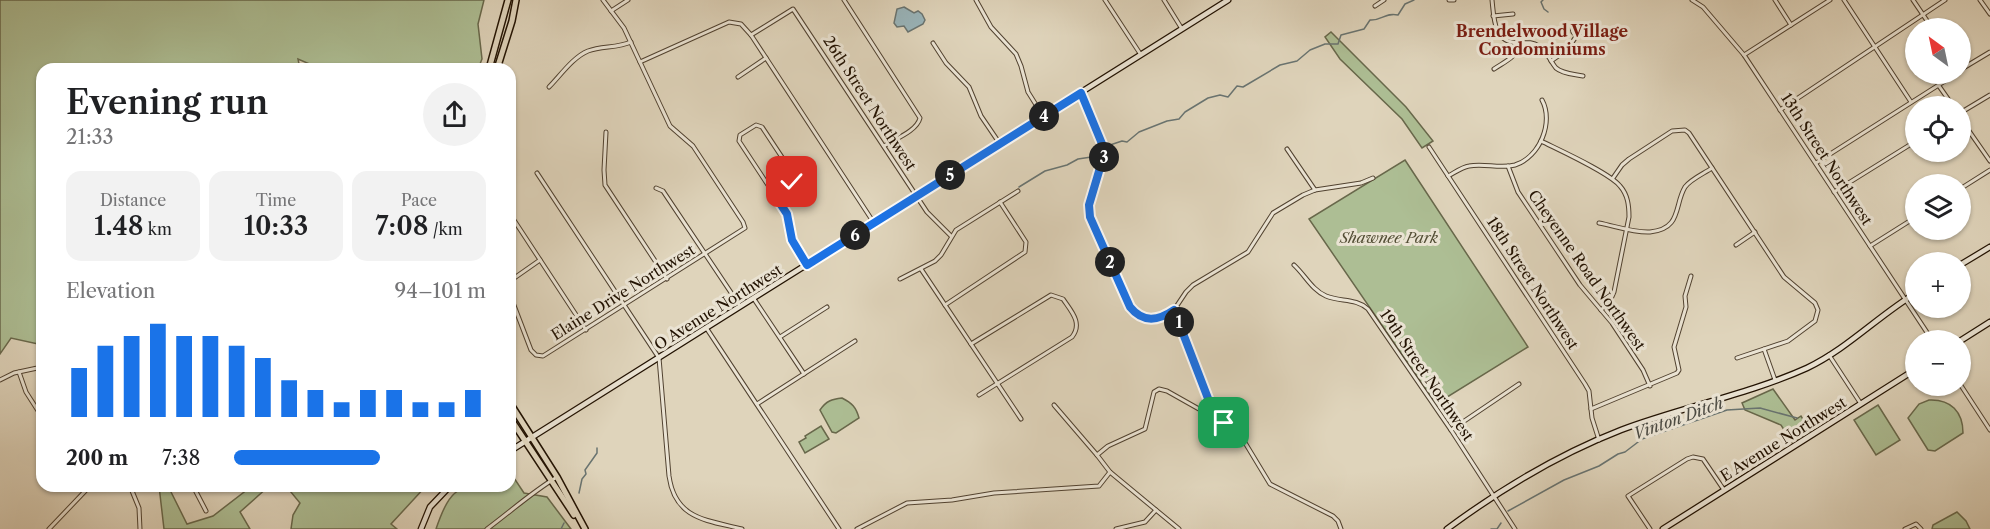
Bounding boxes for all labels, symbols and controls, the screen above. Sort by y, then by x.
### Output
north arrow [1905,18,1971,84]
map controls [1905,18,1971,396]
district label: Brendelwood Village Condominiums [1456,21,1629,59]
street label: 26th Street Northwest [819,32,921,174]
text: Evening run [66,82,268,123]
button: share [423,83,486,146]
street label: 13th Street Northwest [1777,89,1877,229]
button: locate [1905,96,1971,162]
pin: 4 [1029,101,1059,131]
text: 4 [1039,106,1049,126]
text: 21:33 [66,125,114,149]
pin: 3 [1089,142,1119,172]
text: 3 [1099,147,1109,167]
pin [766,156,817,207]
pin: 5 [935,160,965,190]
icon: check [775,165,808,198]
text: 5 [946,165,954,185]
button: layers [1905,174,1971,240]
street label: Cheyenne Road Northwest [1524,186,1650,355]
text: Distance [100,190,166,210]
text: Time [256,190,296,210]
text: Pace [401,190,437,210]
text: 1.48 [94,210,144,242]
text: 10:33 [244,210,308,242]
text: 7:08 [375,210,429,242]
street label: 18th Street Northwest [1483,213,1583,353]
text: km [144,219,172,239]
text: /km [429,219,463,239]
pin: 6 [840,220,870,250]
text: 6 [850,225,860,245]
park label: Shawnee Park [1339,228,1438,247]
street label: Elaine Drive Northwest [548,240,699,344]
pin: 2 [1095,247,1125,277]
text: 2 [1105,252,1115,272]
button: + [1905,252,1971,318]
street label: O Avenue Northwest [651,260,786,354]
text: Elevation [66,279,155,303]
text: 94–101 m [395,279,486,303]
street label: 19th Street Northwest [1376,306,1478,445]
pin: 1 [1164,307,1194,337]
text: 1 [1175,312,1183,332]
button: − [1905,330,1971,396]
water label: Vinton Ditch [1630,392,1726,444]
street label: E Avenue Northwest [1716,392,1850,485]
pin [1198,397,1249,448]
icon: arrive [1207,406,1240,439]
text: 200 m [66,446,128,470]
text: 7:38 [162,446,200,470]

